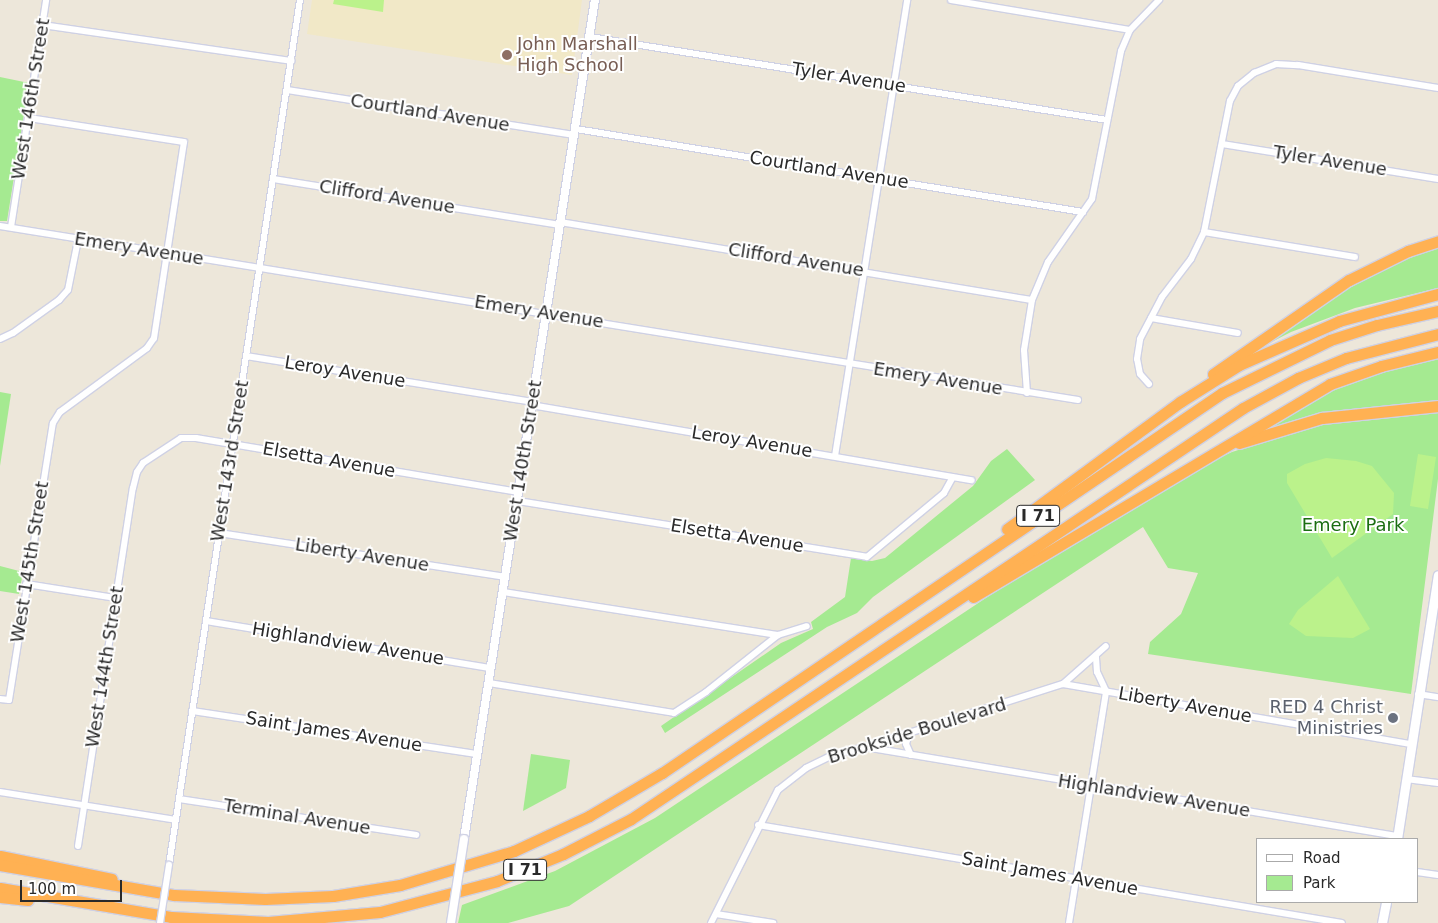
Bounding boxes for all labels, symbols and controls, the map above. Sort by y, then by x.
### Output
street label: West 146th Street [8,17,54,181]
place label: John Marshall High School [517,34,638,76]
marker: John Marshall High School [501,49,513,61]
street label: Tyler Avenue [791,58,907,98]
street label: Courtland Avenue [349,90,511,136]
street label: Tyler Avenue [1272,141,1388,181]
street label: Courtland Avenue [748,147,910,193]
street label: Clifford Avenue [318,176,456,218]
street label: Emery Avenue [73,228,205,270]
street label: Clifford Avenue [727,239,865,281]
street label: Emery Avenue [473,291,605,333]
street label: Leroy Avenue [283,352,407,392]
street label: Emery Avenue [872,358,1004,400]
street label: West 143rd Street [207,379,253,543]
street label: West 140th Street [500,379,546,543]
street label: Leroy Avenue [690,422,814,462]
street label: Elsetta Avenue [261,438,397,482]
street label: West 145th Street [7,480,53,644]
road number: I 71 [1016,502,1060,530]
park label: Emery Park [1302,514,1404,536]
street label: Elsetta Avenue [669,515,805,557]
street label: Liberty Avenue [294,534,430,576]
street label: West 144th Street [82,585,128,749]
street label: Highlandview Avenue [250,618,446,670]
street label: Liberty Avenue [1117,683,1253,727]
street label: Brookside Boulevard [825,694,1009,768]
place label: RED 4 Christ Ministries [1270,697,1383,740]
street label: Saint James Avenue [244,707,424,757]
marker: RED 4 Christ Ministries [1387,712,1399,724]
street label: Highlandview Avenue [1056,770,1252,822]
street label: Terminal Avenue [222,795,372,839]
legend [1256,838,1418,903]
street label: Saint James Avenue [960,848,1140,900]
text: Road [1303,849,1341,867]
road number: I 71 [502,856,548,884]
scale bar [22,870,125,902]
text: Park [1303,874,1335,892]
text: 100 m [28,880,76,898]

